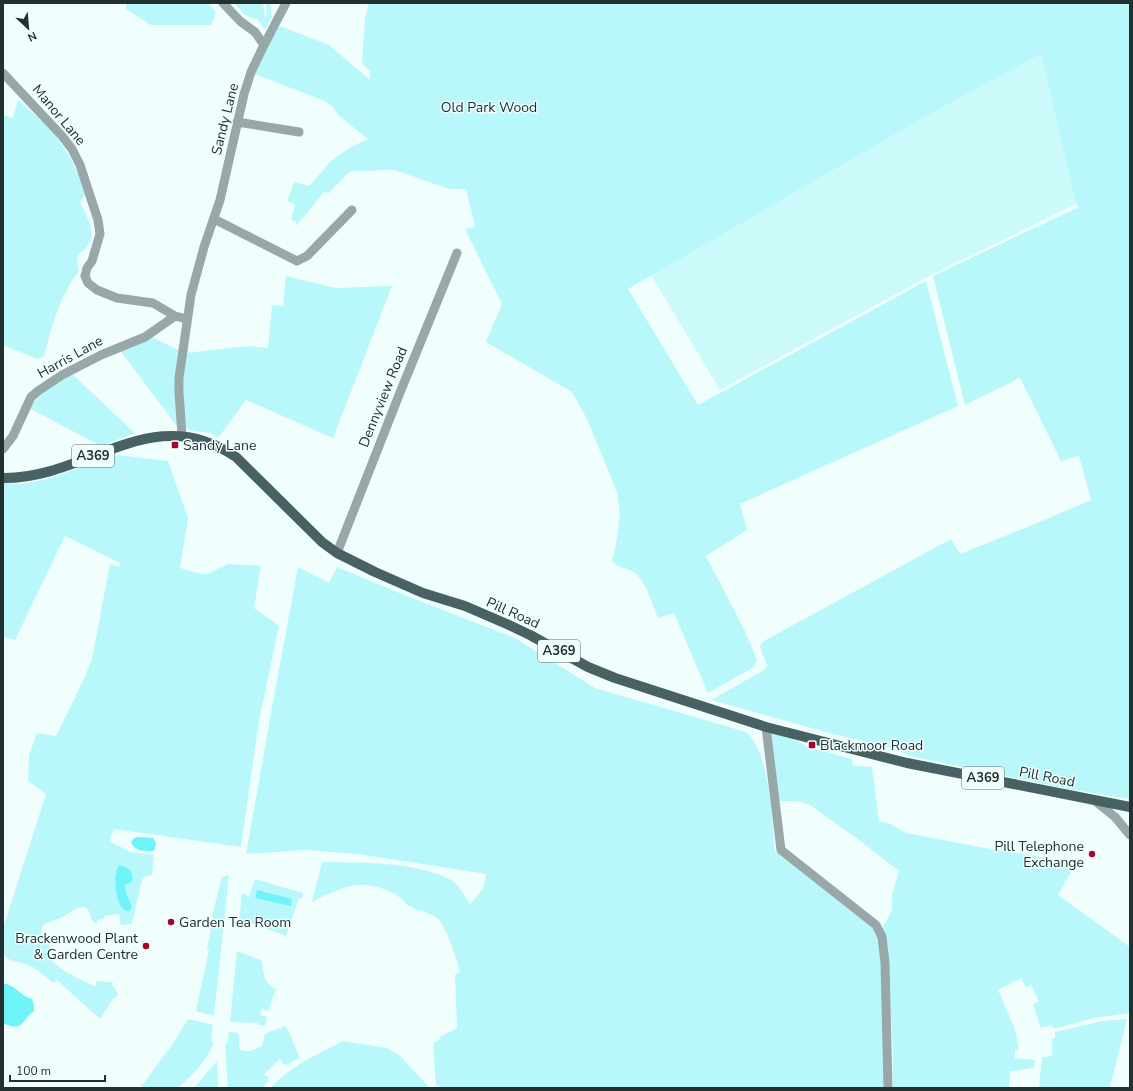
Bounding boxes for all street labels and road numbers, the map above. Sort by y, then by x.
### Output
street label: Manor Lane [28,80,90,150]
street label: Sandy Lane [207,81,243,157]
street label: Harris Lane [34,331,106,383]
street label: Dennyview Road [354,344,412,450]
road number: A369 [72,445,114,467]
street label: Pill Road [483,593,543,633]
road number: A369 [538,640,580,662]
street label: Pill Road [1017,762,1077,792]
road number: A369 [962,767,1004,789]

